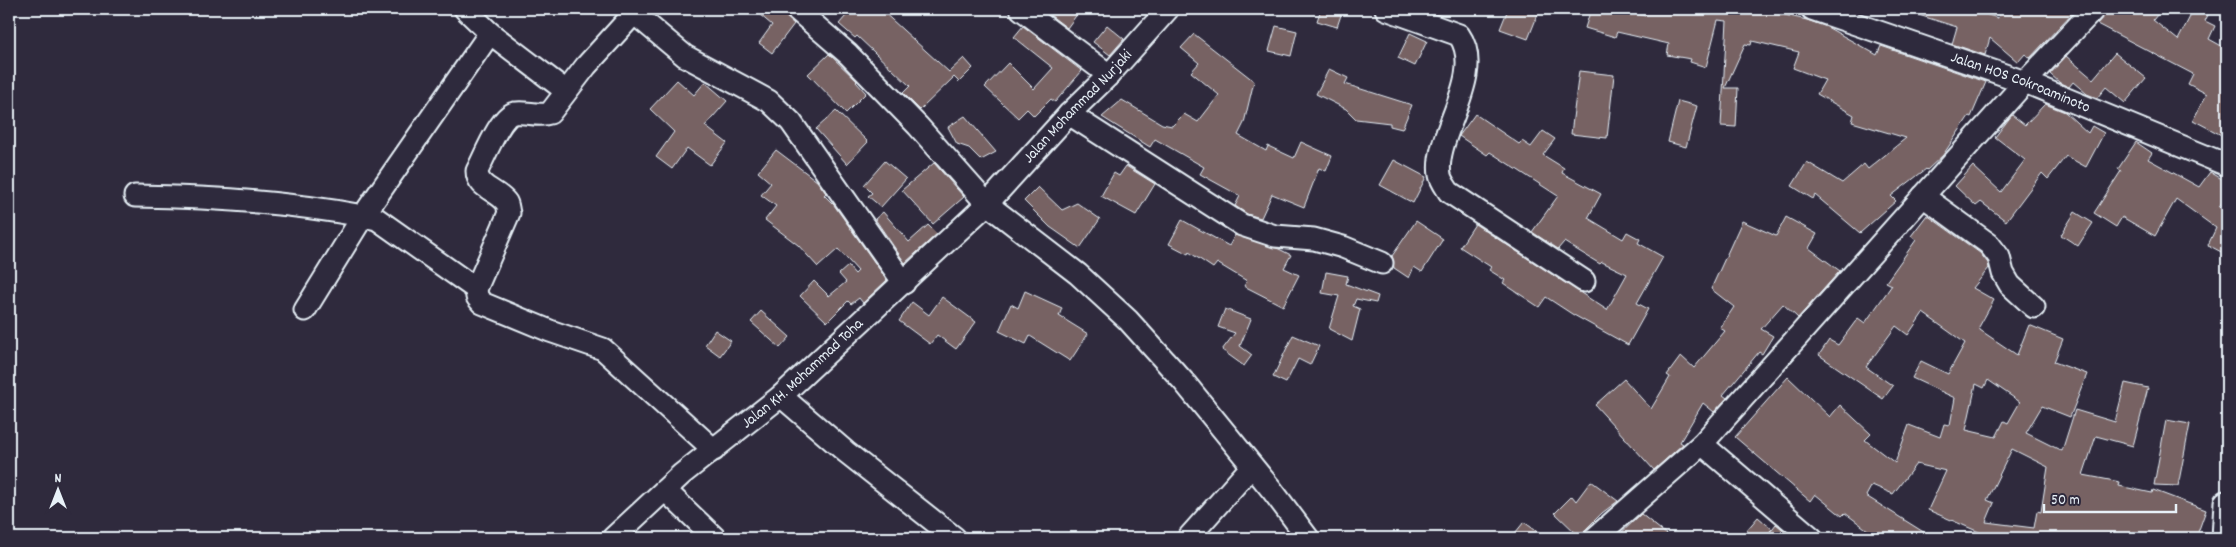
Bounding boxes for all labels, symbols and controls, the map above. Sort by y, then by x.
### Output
street label: Jalan Mohammad Nurjaki [1018,45,1138,169]
street label: Jalan HOS Cokroaminoto [1948,46,2094,119]
street label: Jalan KH. Mohammad Toha [737,313,869,434]
north arrow [32,464,82,514]
text: N [55,469,62,489]
scale bar [2044,482,2176,514]
text: 50 m [2051,490,2080,512]

